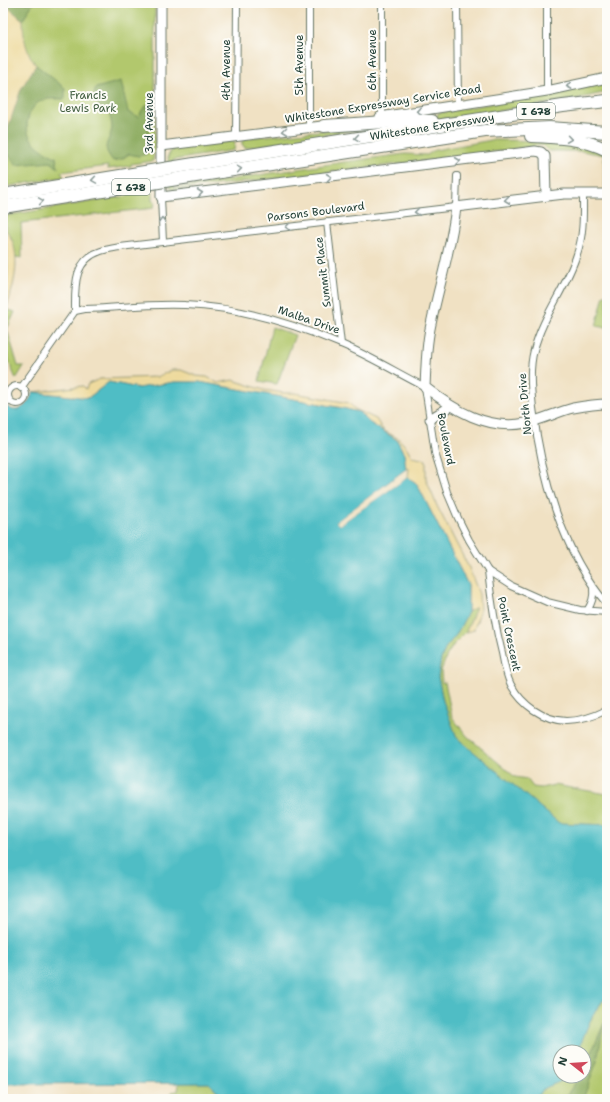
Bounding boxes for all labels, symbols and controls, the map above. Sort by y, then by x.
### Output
street label: 6th Avenue [365,29,380,91]
street label: 5th Avenue [292,35,307,95]
street label: 4th Avenue [219,39,234,101]
street label: Whitestone Expressway Service Road [284,82,482,126]
one-way arrow [566,82,572,90]
park label: Francis Lewis Park [59,88,117,116]
street label: 3rd Avenue [142,92,157,154]
road number: I 678 [517,103,555,119]
one-way arrow [416,106,422,115]
street label: Whitestone Expressway [369,111,495,143]
one-way arrow [282,126,288,135]
one-way arrow [354,133,360,142]
one-way arrow [566,134,572,143]
one-way arrow [455,157,461,166]
one-way arrow [236,165,242,174]
one-way arrow [326,173,332,182]
one-way arrow [90,175,97,184]
road number: I 678 [112,179,150,195]
one-way arrow [197,188,203,197]
one-way arrow [504,196,510,205]
one-way arrow [38,197,45,206]
street label: Parsons Boulevard [267,199,366,225]
one-way arrow [414,207,420,216]
one-way arrow [158,217,167,223]
one-way arrow [285,222,291,231]
street label: Summit Place [311,236,335,308]
street label: Malba Drive [276,302,342,338]
street label: North Drive [515,373,535,435]
street label: Boulevard [434,412,458,466]
street label: Point Crescent [494,595,524,673]
north arrow [552,1044,592,1084]
text: N [554,1055,571,1068]

